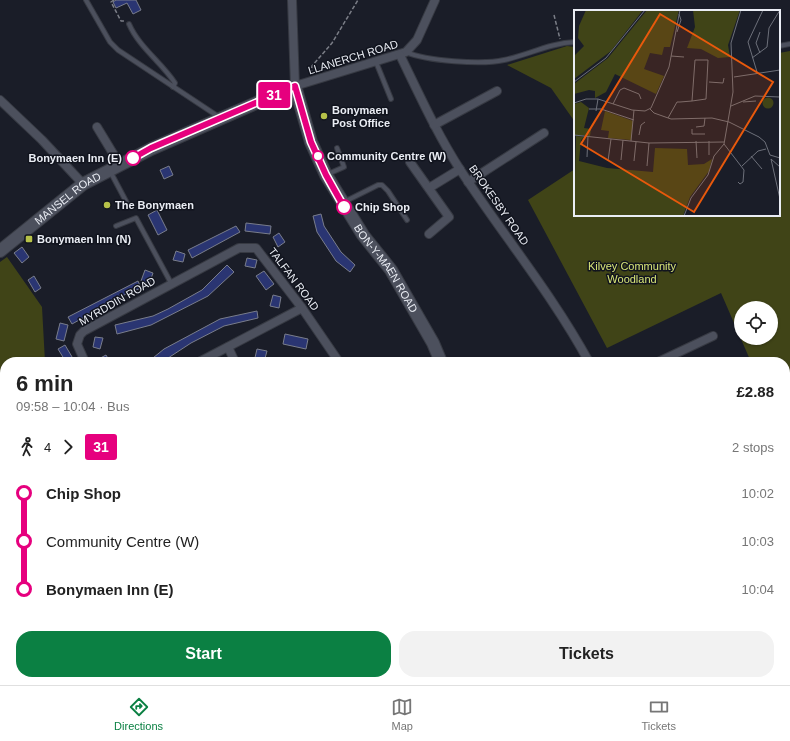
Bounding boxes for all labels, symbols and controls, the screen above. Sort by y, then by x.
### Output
inset map [574,10,780,216]
street label: LLANERCH ROAD [307,38,400,76]
line badge: 31 [256,82,292,108]
text: 31 [266,87,282,103]
place label: Bonymaen Post Office [332,104,390,129]
marker: Bonymaen Post Office [319,111,329,121]
marker: Bonymaen Inn (E) [125,150,141,166]
marker: Community Centre (W) [312,150,324,162]
place label: Community Centre (W) [327,150,447,162]
place label: Bonymaen Inn (E) [28,152,122,164]
street label: BROKESBY ROAD [467,163,531,247]
street label: MANSEL ROAD [32,170,103,227]
place label: The Bonymaen [115,199,194,211]
marker: Chip Shop [336,199,352,215]
marker: The Bonymaen [102,200,112,210]
place label: Chip Shop [355,201,410,213]
street label: BON-Y-MAEN ROAD [352,222,420,315]
place label: Bonymaen Inn (N) [37,233,131,245]
marker: Bonymaen Inn (N) [24,234,34,244]
street label: TALFAN ROAD [266,245,322,313]
park label: Kilvey Community Woodland [588,260,677,285]
street label: MYRDDIN ROAD [77,274,157,328]
map controls [734,301,778,345]
button: locate [734,301,778,345]
text: 6 min [16,371,73,396]
text: £2.88 [736,383,774,400]
text: 09:58 – 10:04 · Bus [16,399,129,414]
icon: walk [16,436,38,458]
icon: forward [57,436,79,458]
text: 31 [93,439,109,455]
text: 4 [44,440,51,455]
text: 2 stops [732,440,774,455]
text: Chip Shop [46,485,121,502]
text: 10:02 [741,486,774,501]
text: Community Centre (W) [46,533,199,550]
text: 10:03 [741,534,774,549]
text: Bonymaen Inn (E) [46,581,174,598]
text: 10:04 [741,582,774,597]
button: Start [16,631,391,677]
button: Tickets [399,631,774,677]
tab: Directions [114,696,163,732]
tab: Map [391,696,413,732]
tab: Tickets [641,696,676,732]

